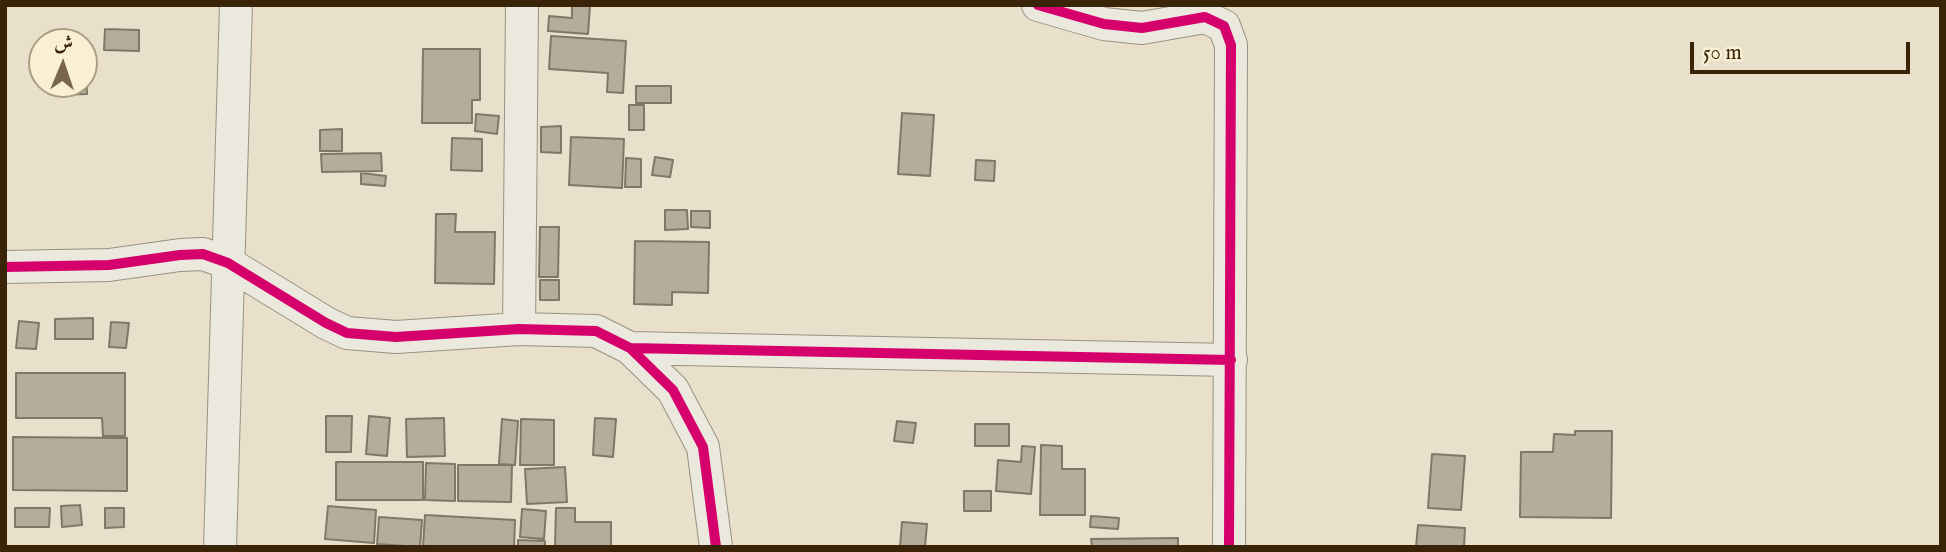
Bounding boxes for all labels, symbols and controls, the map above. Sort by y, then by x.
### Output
north arrow [28,28,98,98]
scale bar [1694,28,1914,72]
text: ش [54,32,73,56]
text: 50 m [1703,40,1742,67]

